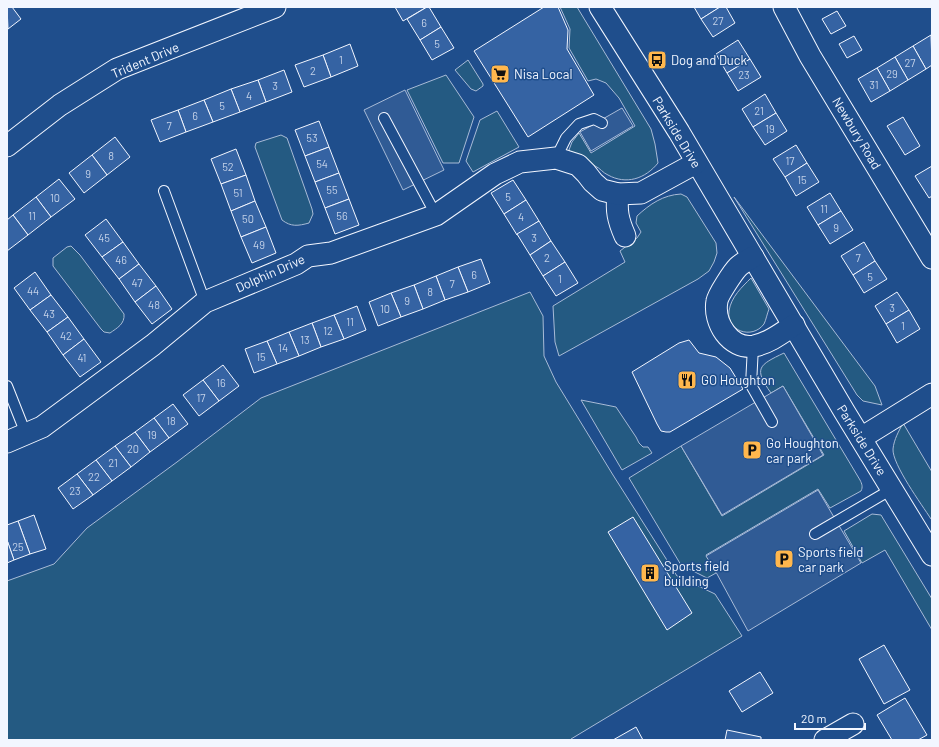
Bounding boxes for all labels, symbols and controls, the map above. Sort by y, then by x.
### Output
house number: 27 [712,14,724,27]
house number: 6 [421,16,427,29]
house number: 5 [434,37,440,50]
street label: Trident Drive [109,39,181,81]
bus stop icon: Dog and Duck [646,49,668,71]
place label: Dog and Duck [671,52,748,68]
house number: 1 [339,53,343,66]
house number: 27 [904,56,916,69]
supermarket icon: Nisa Local [489,63,511,85]
house number: 2 [310,64,316,77]
place label: Nisa Local [514,66,572,82]
house number: 29 [886,67,898,80]
house number: 23 [738,68,750,81]
house number: 31 [869,78,879,91]
house number: 3 [272,79,278,92]
house number: 4 [246,89,252,102]
street label: Parkside Drive [649,93,705,171]
street label: Newbury Road [829,94,885,172]
house number: 5 [219,99,225,112]
house number: 21 [754,104,764,117]
house number: 6 [192,109,198,122]
house number: 7 [166,119,172,132]
house number: 19 [765,122,775,135]
house number: 53 [306,131,318,144]
house number: 8 [108,149,114,162]
house number: 17 [785,154,795,167]
house number: 54 [316,157,328,170]
house number: 52 [222,160,234,173]
house number: 9 [85,167,91,180]
house number: 15 [797,173,807,186]
house number: 55 [326,183,338,196]
house number: 51 [233,186,243,199]
house number: 5 [505,190,511,203]
house number: 10 [50,191,60,204]
house number: 11 [820,202,828,215]
house number: 11 [28,209,36,222]
house number: 56 [336,209,348,222]
house number: 4 [518,210,524,223]
house number: 50 [242,212,254,225]
house number: 9 [833,221,839,234]
house number: 45 [98,231,110,244]
house number: 3 [531,231,537,244]
house number: 49 [253,238,265,251]
street label: Dolphin Drive [233,251,307,295]
house number: 2 [544,251,550,264]
house number: 7 [855,251,861,264]
house number: 46 [115,253,127,266]
house number: 6 [471,268,477,281]
house number: 5 [867,270,873,283]
house number: 1 [558,272,562,285]
house number: 47 [132,276,142,289]
house number: 7 [449,277,455,290]
house number: 44 [27,284,39,297]
house number: 8 [427,285,433,298]
house number: 9 [404,294,410,307]
house number: 48 [148,298,160,311]
house number: 3 [889,301,895,314]
house number: 10 [380,302,390,315]
house number: 43 [43,307,55,320]
house number: 11 [346,315,354,328]
house number: 1 [901,319,905,332]
house number: 12 [323,324,333,337]
house number: 42 [60,329,72,342]
house number: 13 [300,333,310,346]
house number: 14 [278,341,288,354]
house number: 15 [256,350,266,363]
house number: 41 [78,351,86,364]
restaurant icon: GO Houghton [676,369,698,391]
place label: GO Houghton [701,372,775,388]
house number: 16 [216,376,226,389]
house number: 17 [196,391,206,404]
street label: Parkside Drive [834,402,890,478]
house number: 18 [166,414,176,427]
house number: 19 [147,428,157,441]
place label: Go Houghton car park [766,435,839,466]
parking icon: Go Houghton car park [741,439,763,461]
house number: 20 [127,442,139,455]
house number: 21 [108,456,118,469]
house number: 22 [88,470,100,483]
house number: 23 [69,484,81,497]
house number: 25 [12,540,24,553]
place label: Sports field car park [798,544,863,575]
parking icon: Sports field car park [773,548,795,570]
place label: Sports field building [664,558,729,589]
building icon: Sports field building [639,562,661,584]
scale bar [795,705,865,731]
text: 20 m [801,711,827,725]

